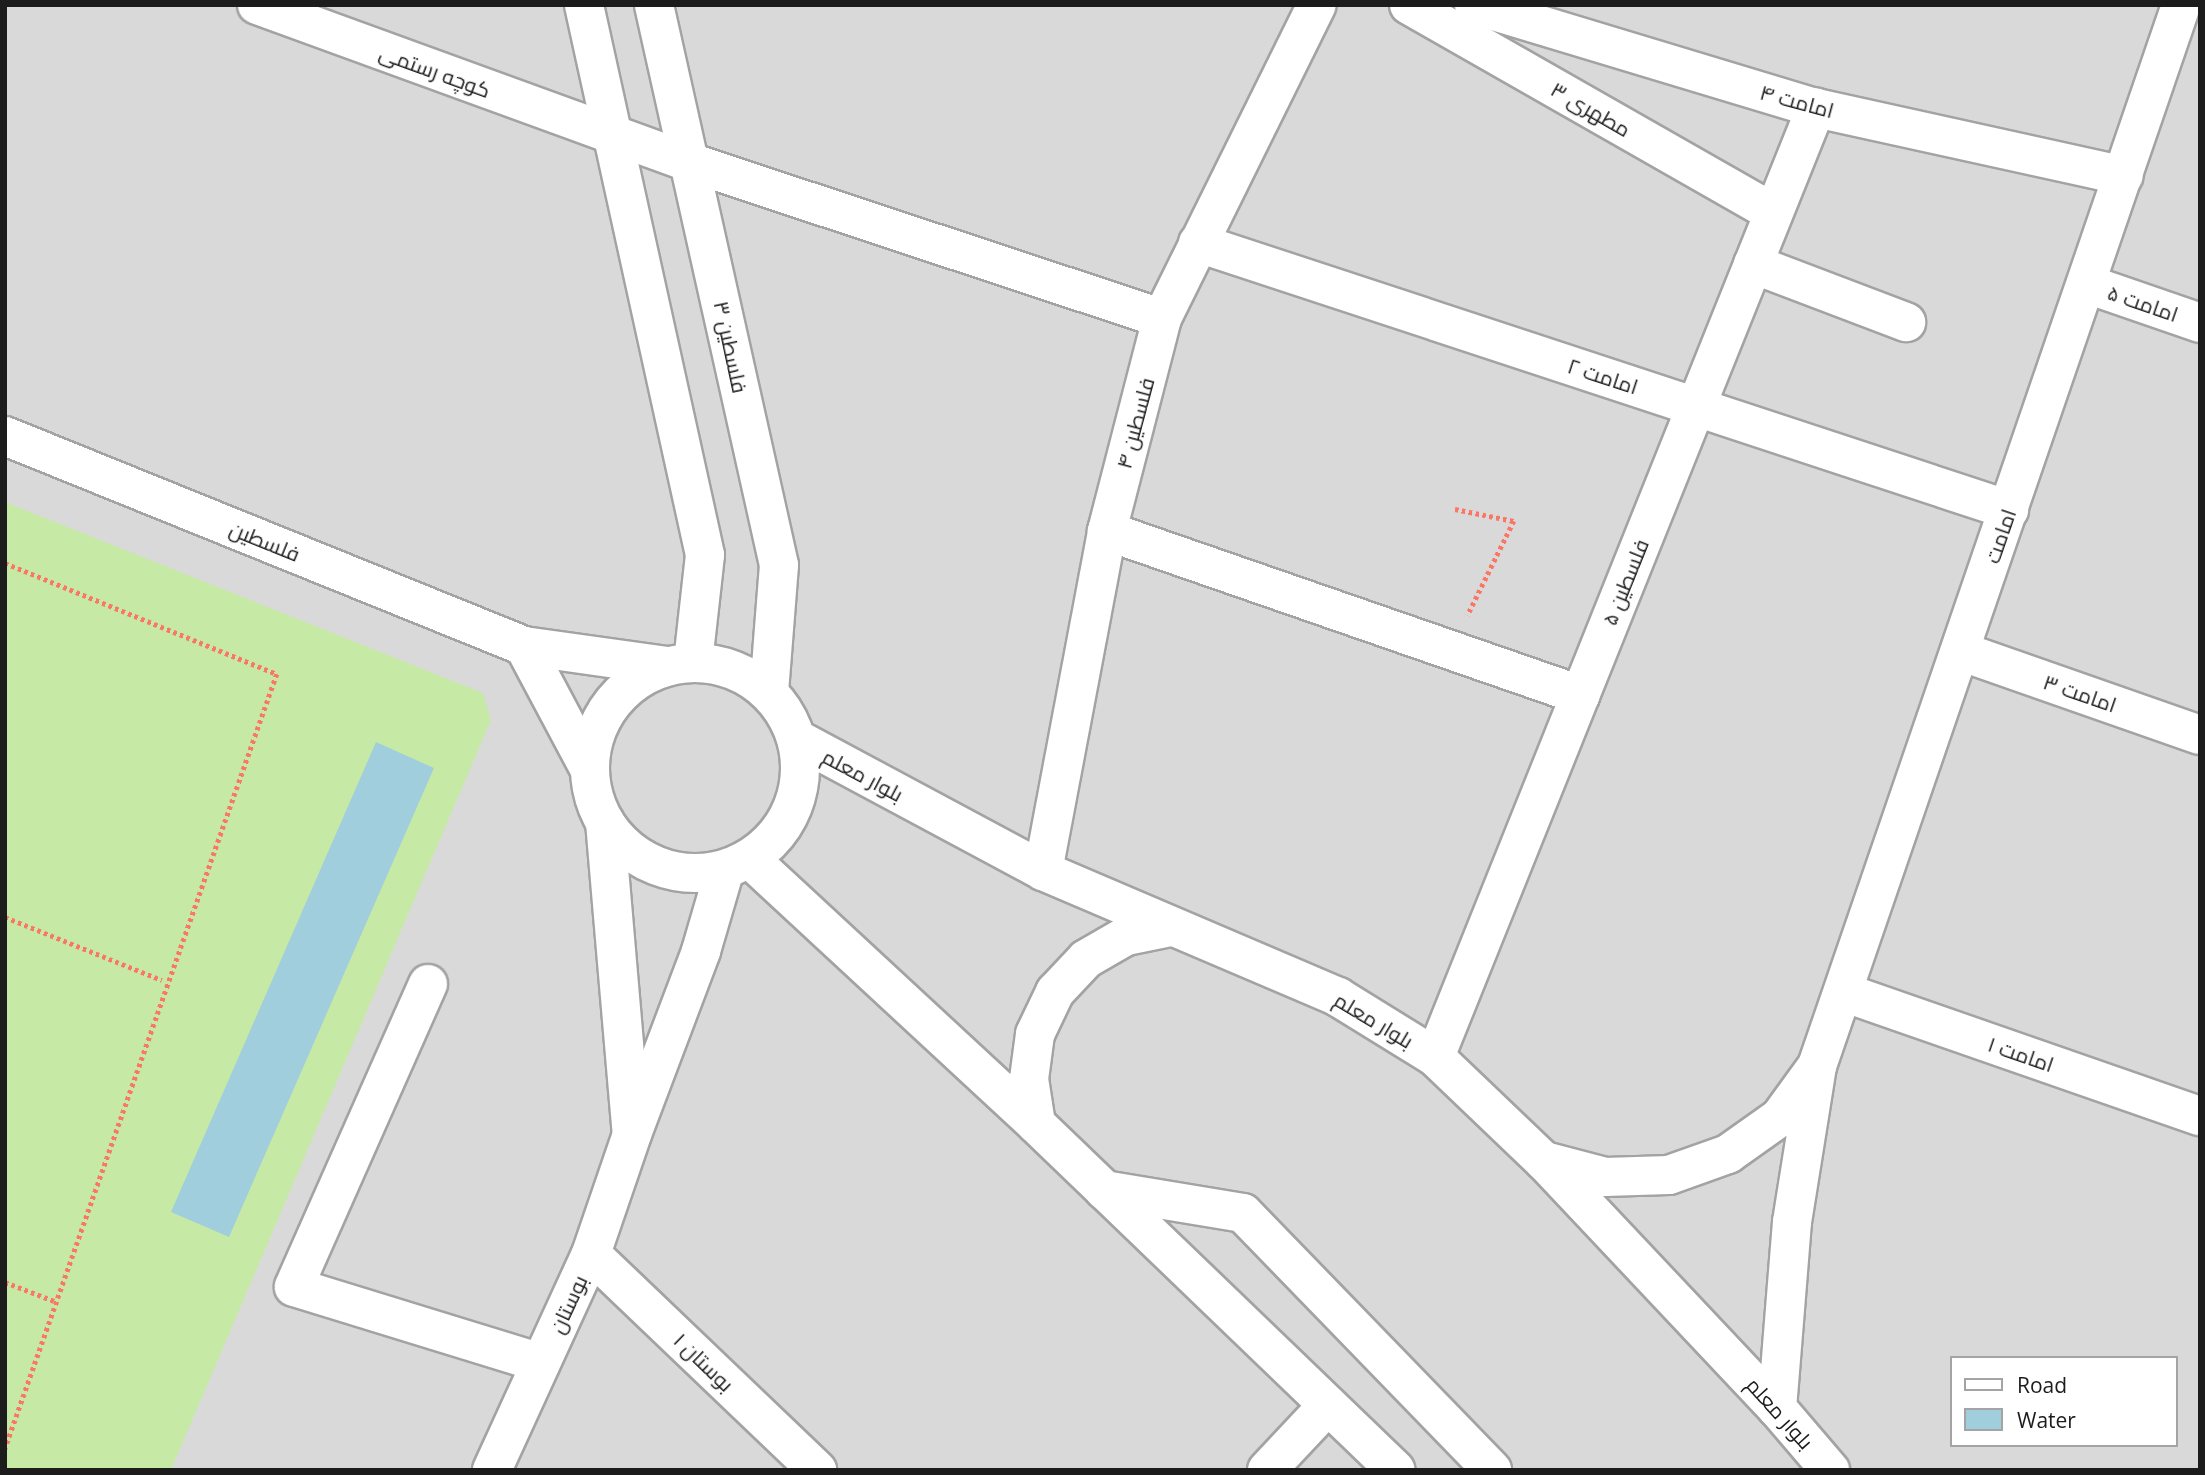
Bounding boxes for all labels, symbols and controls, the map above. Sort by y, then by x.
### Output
street label: کوچه رستمی [376,39,494,103]
street label: مطهری ۳ [1547,76,1635,142]
street label: امامت ۴ [1757,79,1837,123]
street label: امامت ۵ [2104,279,2182,327]
street label: فلسطین ۳ [709,299,753,395]
street label: امامت ۲ [1565,353,1641,399]
street label: فلسطین ۴ [1111,375,1159,471]
street label: امامت [1979,505,2021,567]
street label: فلسطین [226,515,304,567]
street label: فلسطین ۵ [1596,535,1654,629]
street label: امامت ۳ [2040,669,2120,717]
street label: بلوار معلم [818,743,908,807]
street label: بلوار معلم [1330,987,1418,1053]
street label: امامت ۱ [1985,1031,2057,1077]
street label: بوستان [544,1271,592,1337]
street label: بوستان ۱ [669,1327,739,1397]
legend [1950,1356,2177,1447]
text: Road [2017,1371,2067,1399]
street label: بلوار معلم [1741,1372,1819,1454]
text: Water [2017,1406,2076,1434]

